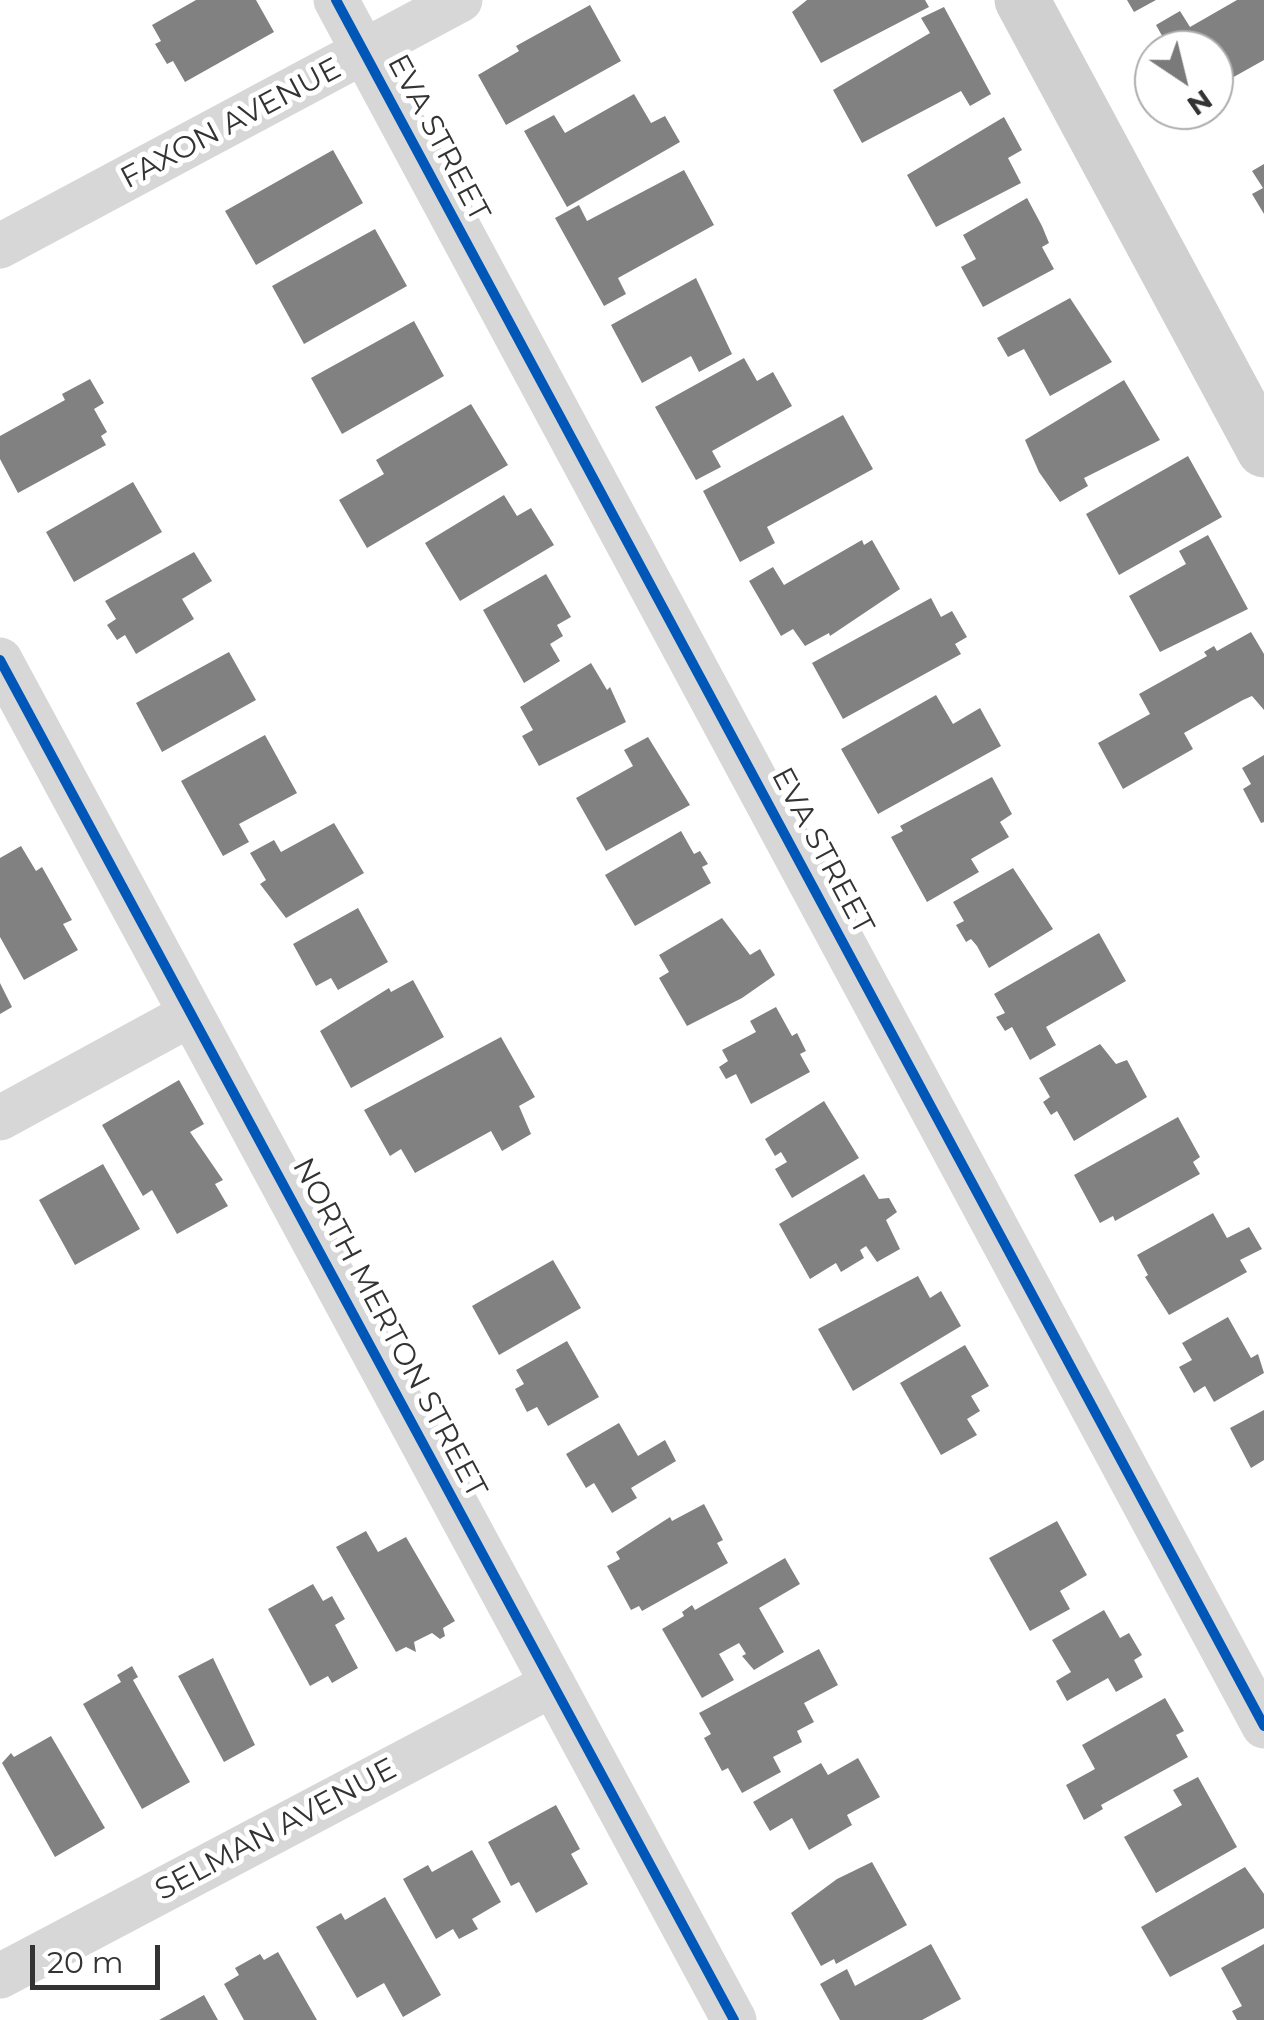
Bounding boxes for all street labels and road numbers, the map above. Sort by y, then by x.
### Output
street label: EVA STREET [379,49,497,227]
street label: FAXON AVENUE [115,51,347,197]
street label: EVA STREET [763,762,881,940]
street label: NORTH MERTON STREET [284,1152,494,1504]
street label: SELMAN AVENUE [149,1751,403,1909]

